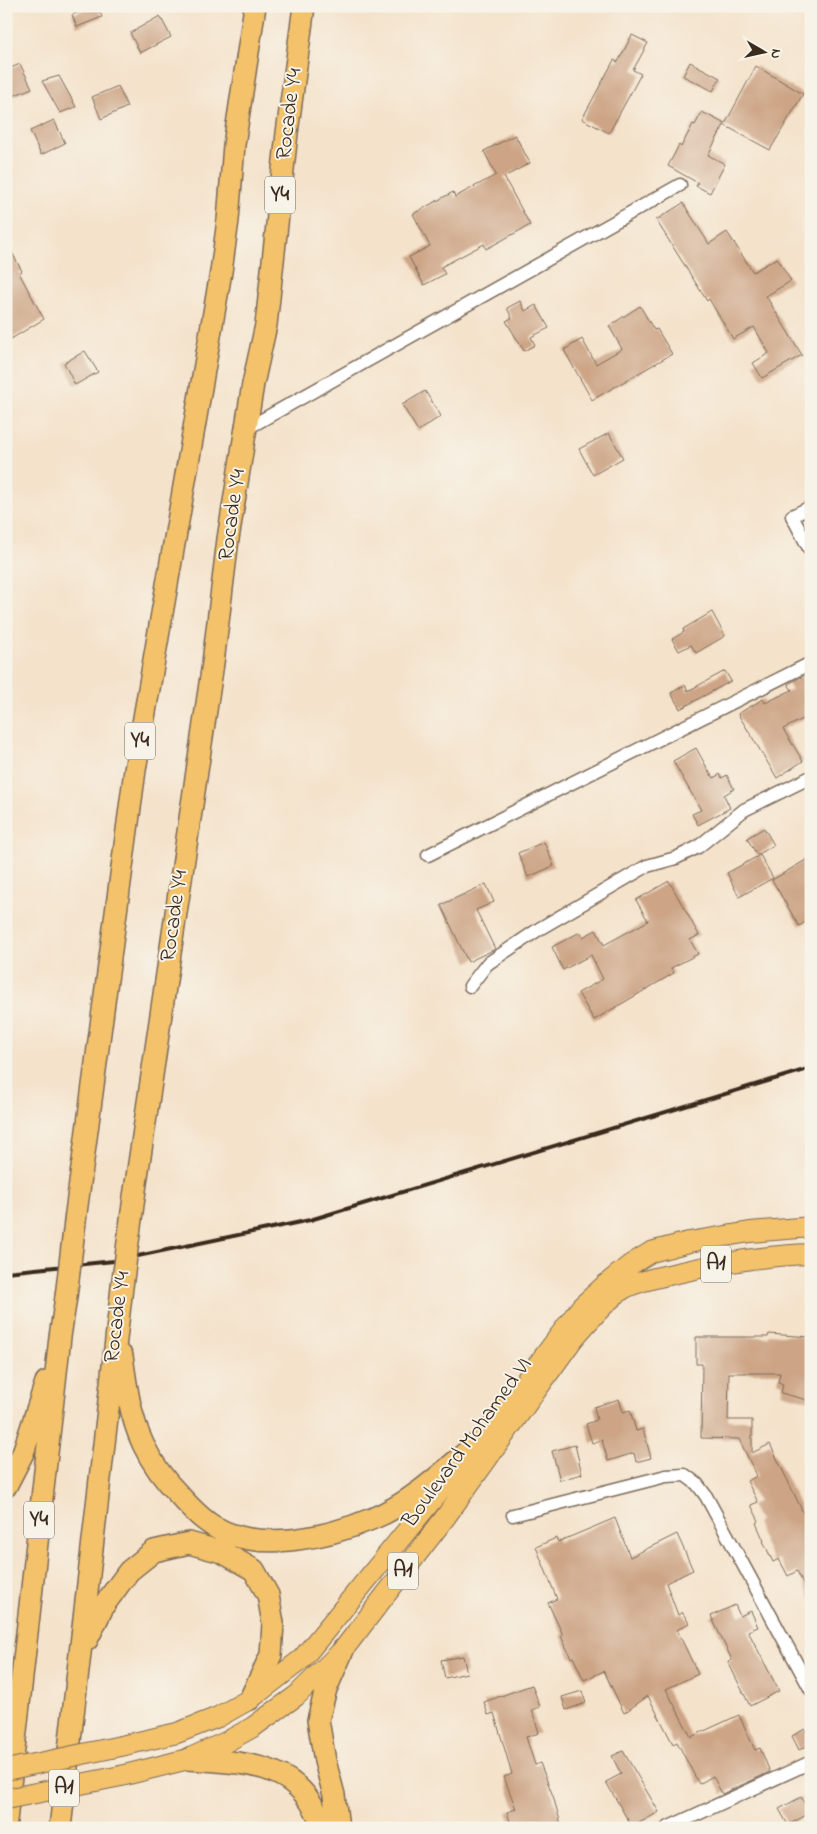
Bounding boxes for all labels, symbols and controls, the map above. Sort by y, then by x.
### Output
north arrow [740,28,790,78]
text: N [764,47,786,60]
street label: Rocade Y4 [269,66,311,162]
road number: Y4 [265,176,295,214]
street label: Rocade Y4 [211,467,255,563]
road number: Y4 [125,722,155,759]
street label: Rocade Y4 [153,868,197,964]
road number: A1 [701,1246,731,1282]
street label: Rocade Y4 [97,1269,139,1365]
street label: Boulevard Mohamed VI [394,1351,541,1536]
road number: Y4 [24,1502,54,1538]
road number: A1 [388,1552,418,1590]
road number: A1 [49,1770,79,1806]

